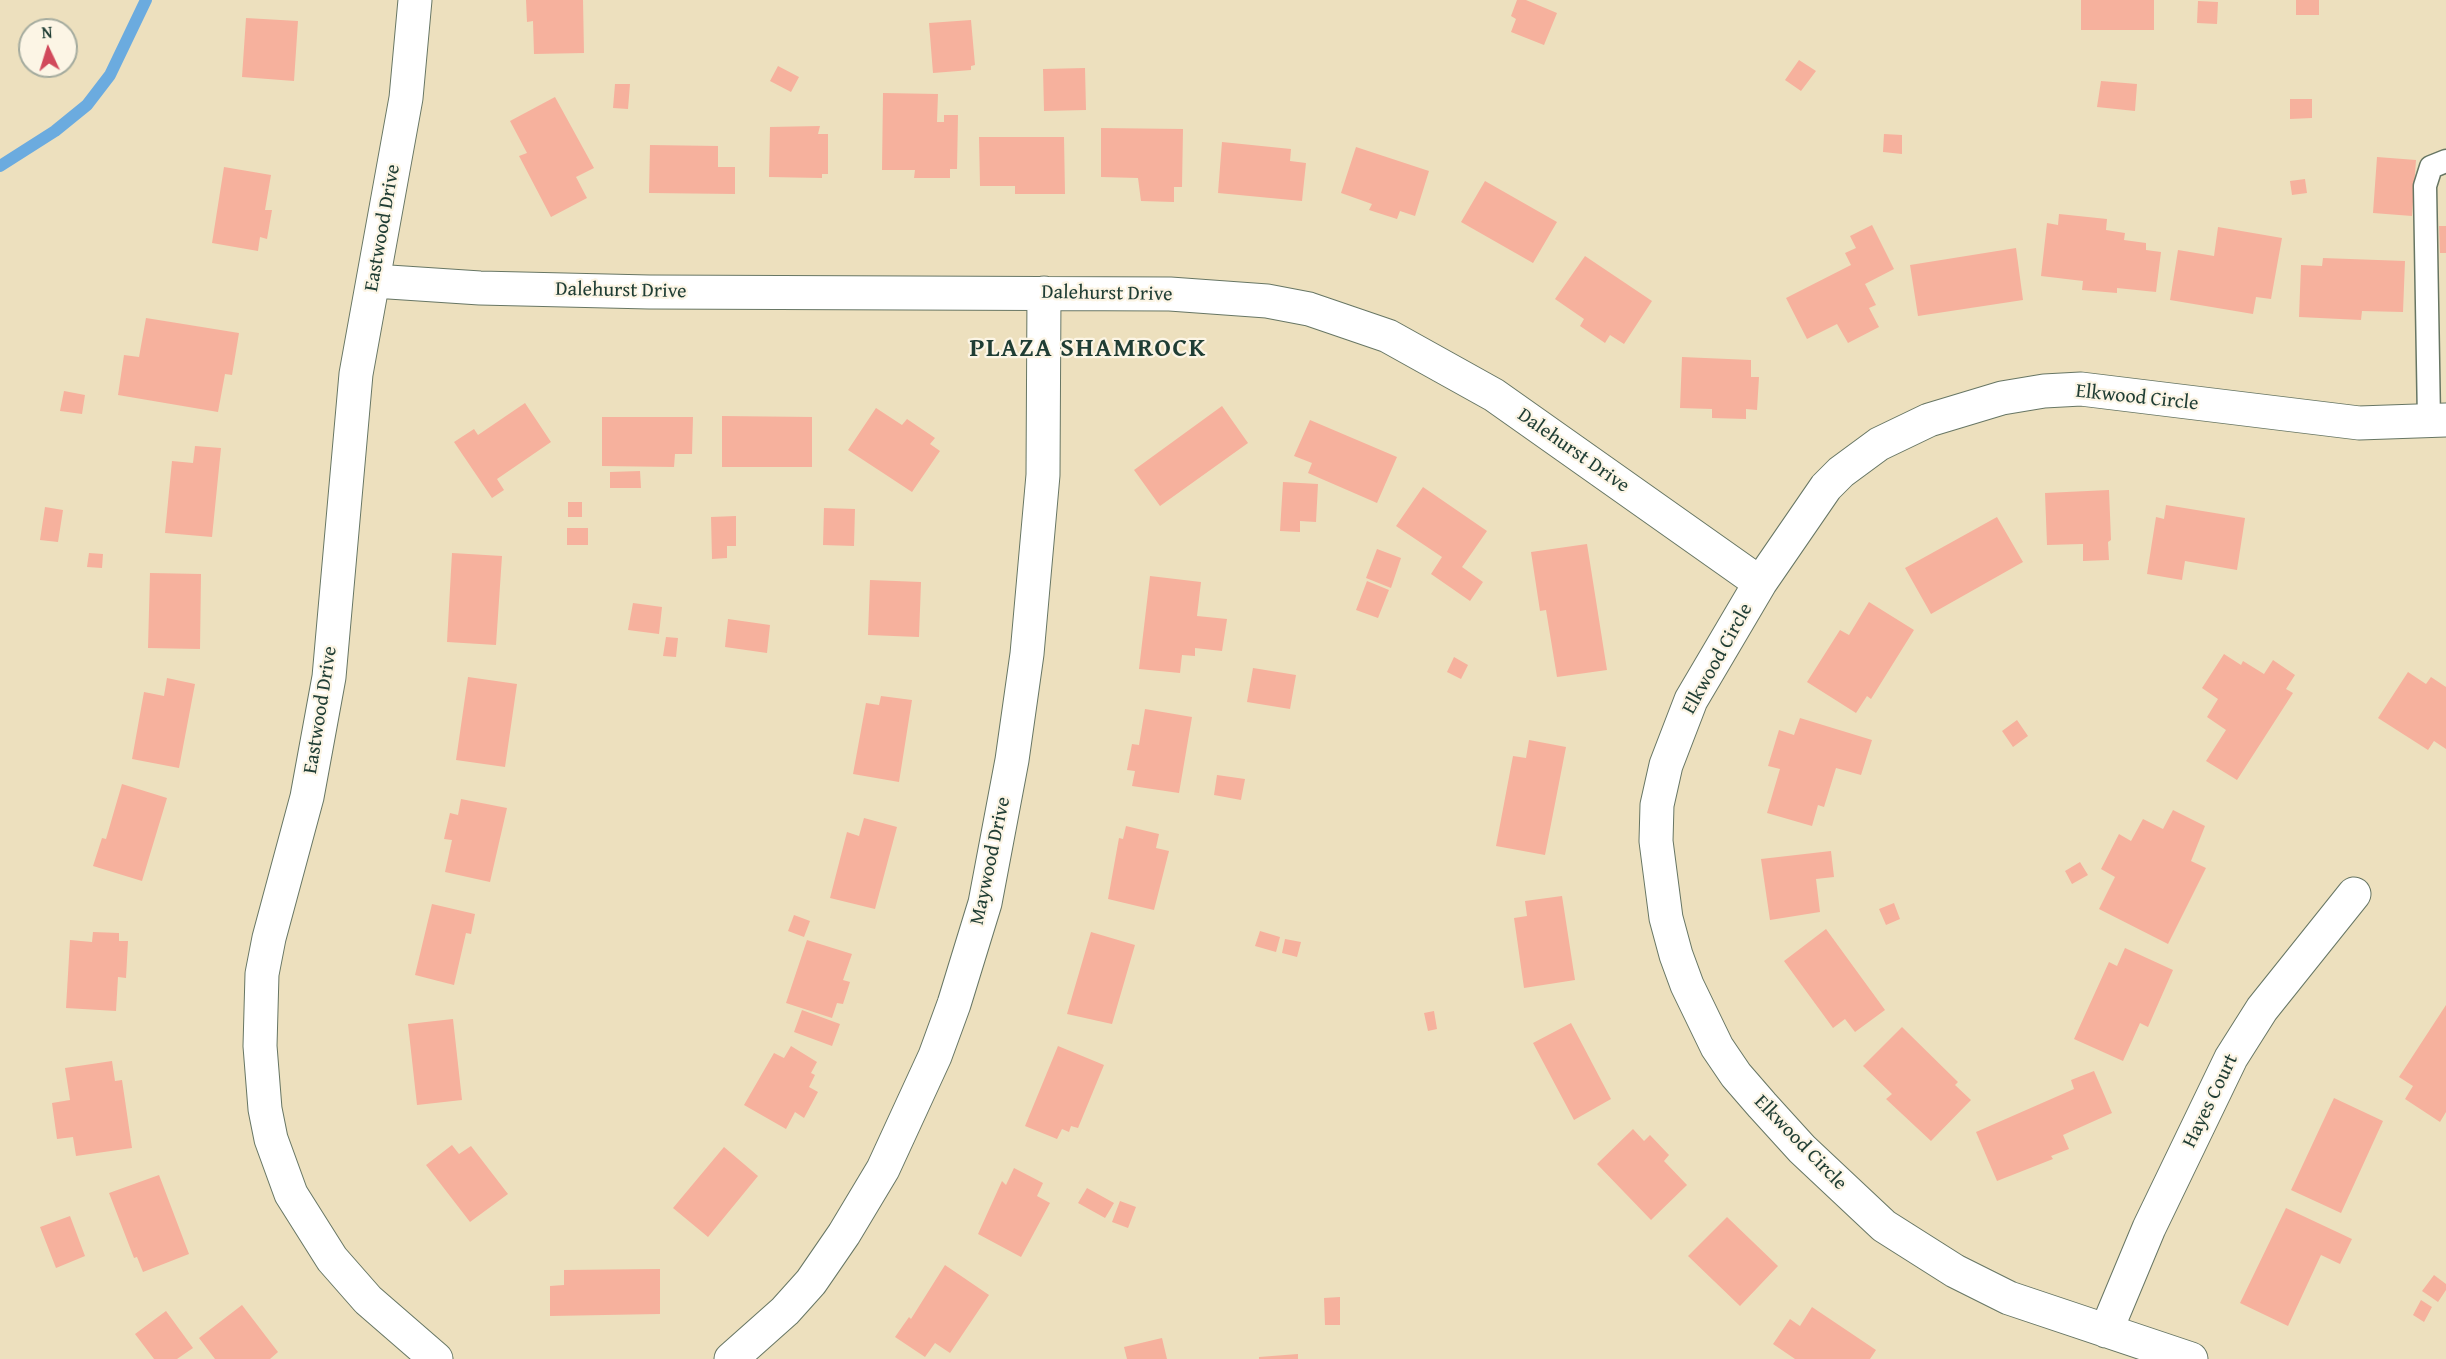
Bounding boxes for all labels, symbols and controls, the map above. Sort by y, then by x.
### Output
north arrow [18,18,78,78]
text: N [41,20,53,44]
street label: Eastwood Drive [360,162,406,294]
street label: Dalehurst Drive [555,278,687,304]
street label: Dalehurst Drive [1041,281,1173,307]
district label: PLAZA SHAMROCK [969,333,1207,365]
street label: Elkwood Circle [2074,380,2200,416]
street label: Dalehurst Drive [1512,404,1634,498]
street label: Elkwood Circle [1678,599,1758,719]
street label: Eastwood Drive [299,645,343,775]
street label: Maywood Drive [966,795,1016,927]
street label: Hayes Court [2178,1050,2244,1152]
street label: Elkwood Circle [1749,1090,1851,1196]

